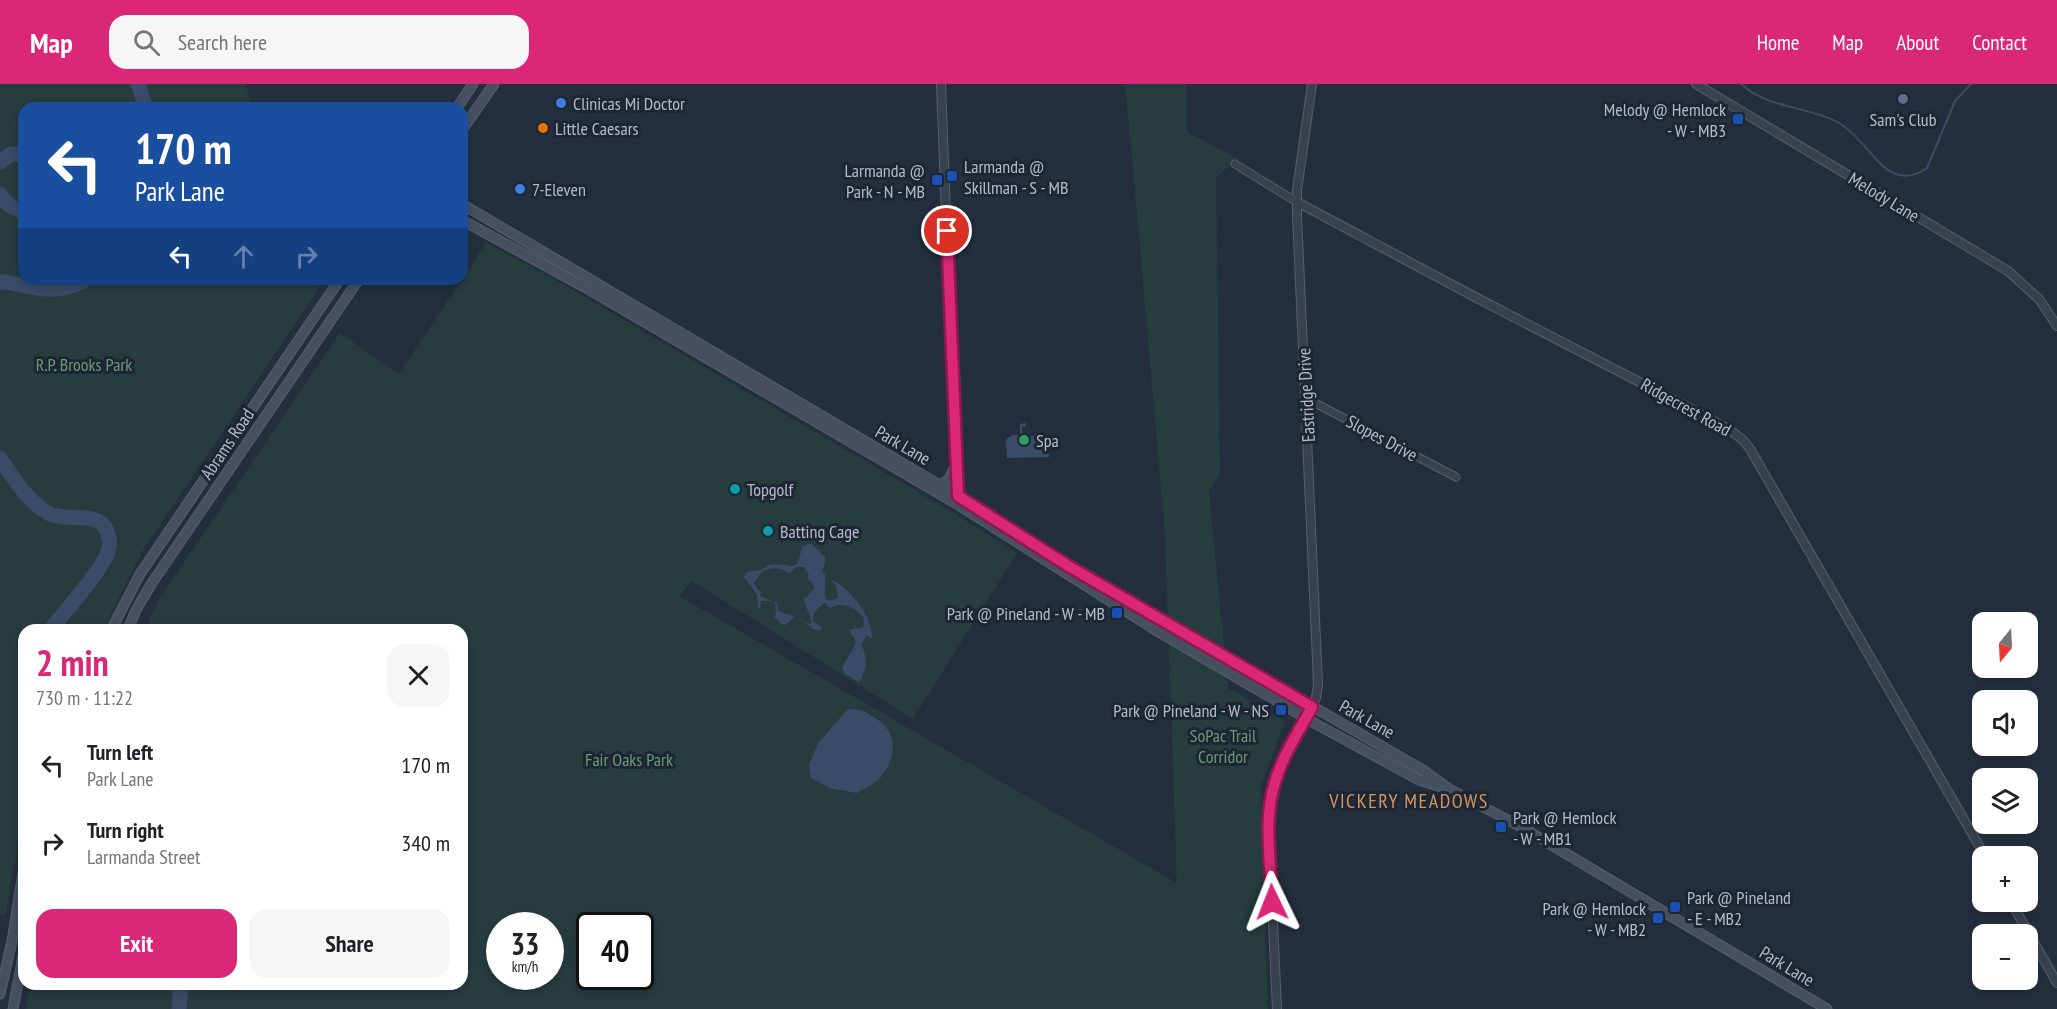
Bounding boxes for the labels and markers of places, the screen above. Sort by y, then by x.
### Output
place label: Clinicas Mi Doctor [573,92,685,115]
marker: Sam's Club [1896,92,1910,106]
marker: Clinicas Mi Doctor [554,96,568,110]
place label: Melody @ Hemlock - W - MB3 [1604,98,1726,142]
place label: Sam's Club [1870,108,1937,131]
marker: Melody @ Hemlock - W - MB3 [1731,112,1745,126]
place label: Little Caesars [555,117,639,140]
marker: Little Caesars [536,121,550,135]
place label: Larmanda @ Skillman - S - MB [964,155,1068,199]
place label: Larmanda @ Park - N - MB [845,159,925,203]
marker: Larmanda @ Skillman - S - MB [945,169,959,183]
marker: Larmanda @ Park - N - MB [930,173,944,187]
place label: 7-Eleven [532,178,586,201]
marker: 7-Eleven [513,182,527,196]
pin [921,205,972,256]
place label: Spa [1036,429,1059,452]
marker: Spa [1017,433,1031,447]
place label: Topgolf [747,478,795,501]
marker: Topgolf [728,482,742,496]
place label: Batting Cage [780,520,859,543]
marker: Batting Cage [761,524,775,538]
place label: Park @ Pineland - W - MB [947,602,1105,625]
marker: Park @ Pineland - W - MB [1110,606,1124,620]
place label: Park @ Pineland - W - NS [1113,699,1269,722]
marker: Park @ Pineland - W - NS [1274,703,1288,717]
place label: Park @ Hemlock - W - MB1 [1513,806,1617,850]
marker: Park @ Hemlock - W - MB1 [1494,820,1508,834]
place label: Park @ Pineland - E - MB2 [1687,886,1791,930]
place label: Park @ Hemlock - W - MB2 [1542,897,1646,941]
marker: Park @ Pineland - E - MB2 [1668,900,1682,914]
marker: Park @ Hemlock - W - MB2 [1651,911,1665,925]

